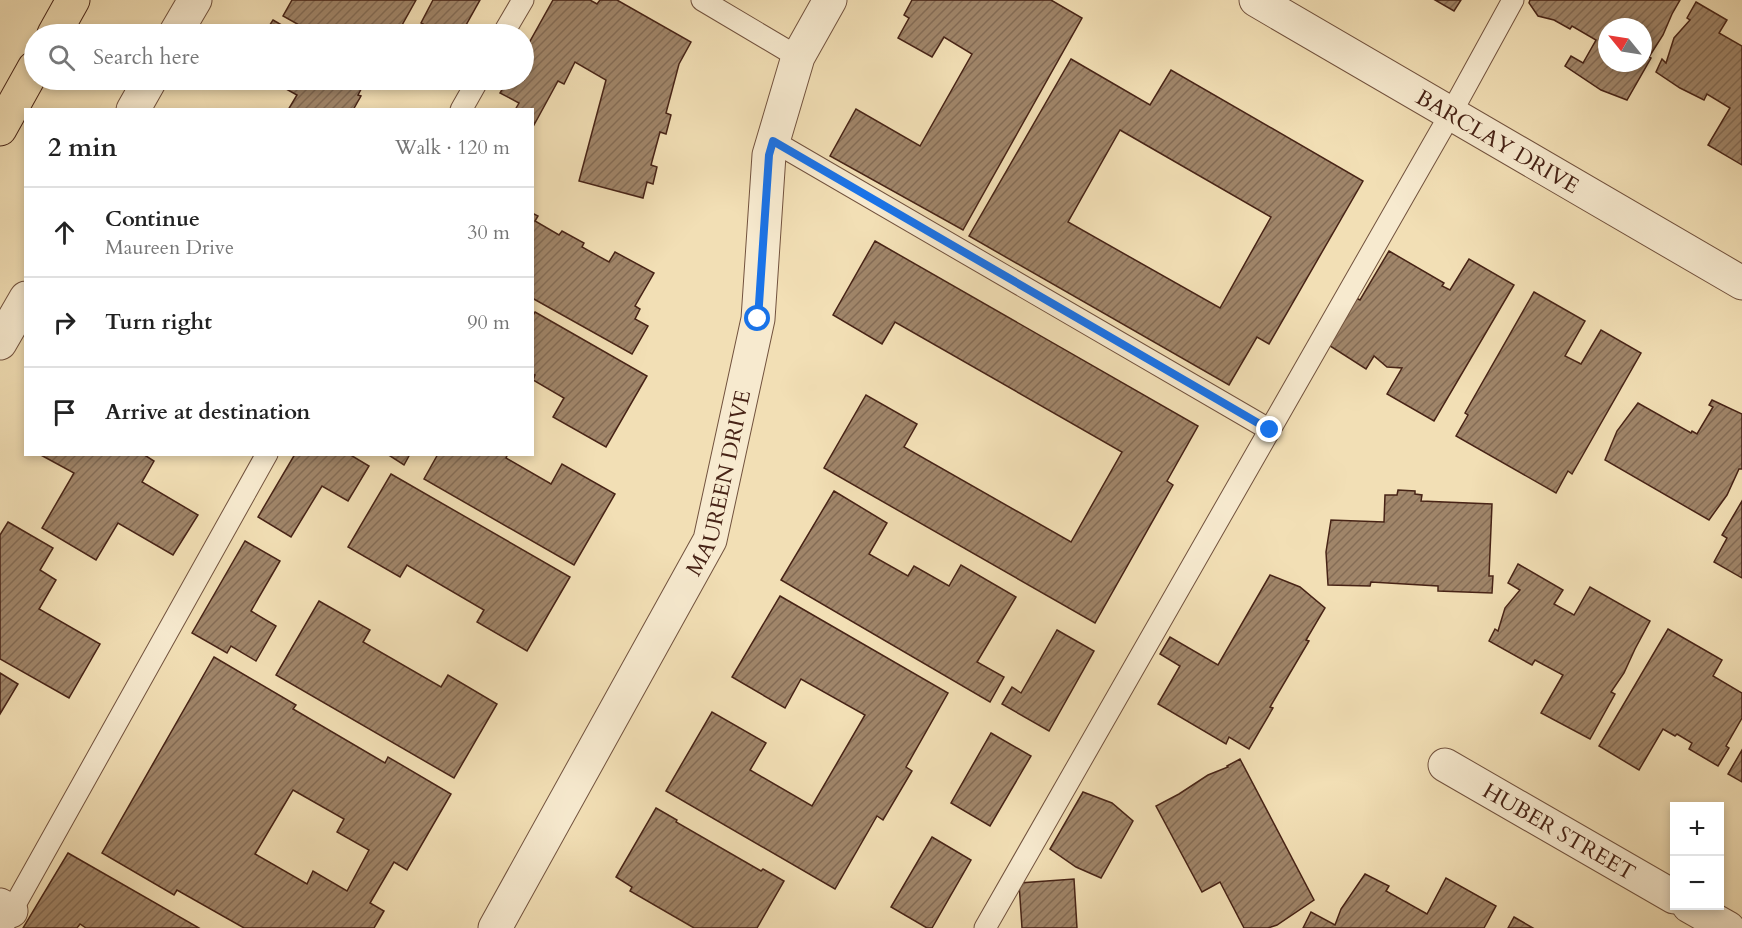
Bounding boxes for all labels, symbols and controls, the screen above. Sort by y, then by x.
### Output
north arrow [1598,18,1652,72]
search box [24,24,534,90]
icon: search [45,41,78,74]
text: Search here [93,42,200,72]
street label: BARCLAY DRIVE [1410,82,1585,201]
text: 2 min [48,130,117,165]
text: Walk · 120 m [395,134,510,161]
text: Continue [105,204,200,234]
icon: ahead [48,216,81,249]
text: 30 m [467,219,510,246]
text: Maureen Drive [105,234,234,261]
route start [744,305,770,331]
icon: right [48,306,81,339]
text: Turn right [105,307,212,337]
text: 90 m [467,309,510,336]
street label: MAUREEN DRIVE [679,387,758,581]
icon: arrive [48,396,81,429]
text: Arrive at destination [105,397,310,427]
route end [1256,416,1282,442]
street label: HUBER STREET [1477,776,1641,888]
map controls [1670,802,1724,910]
button: + [1670,802,1724,856]
button: − [1670,856,1724,910]

